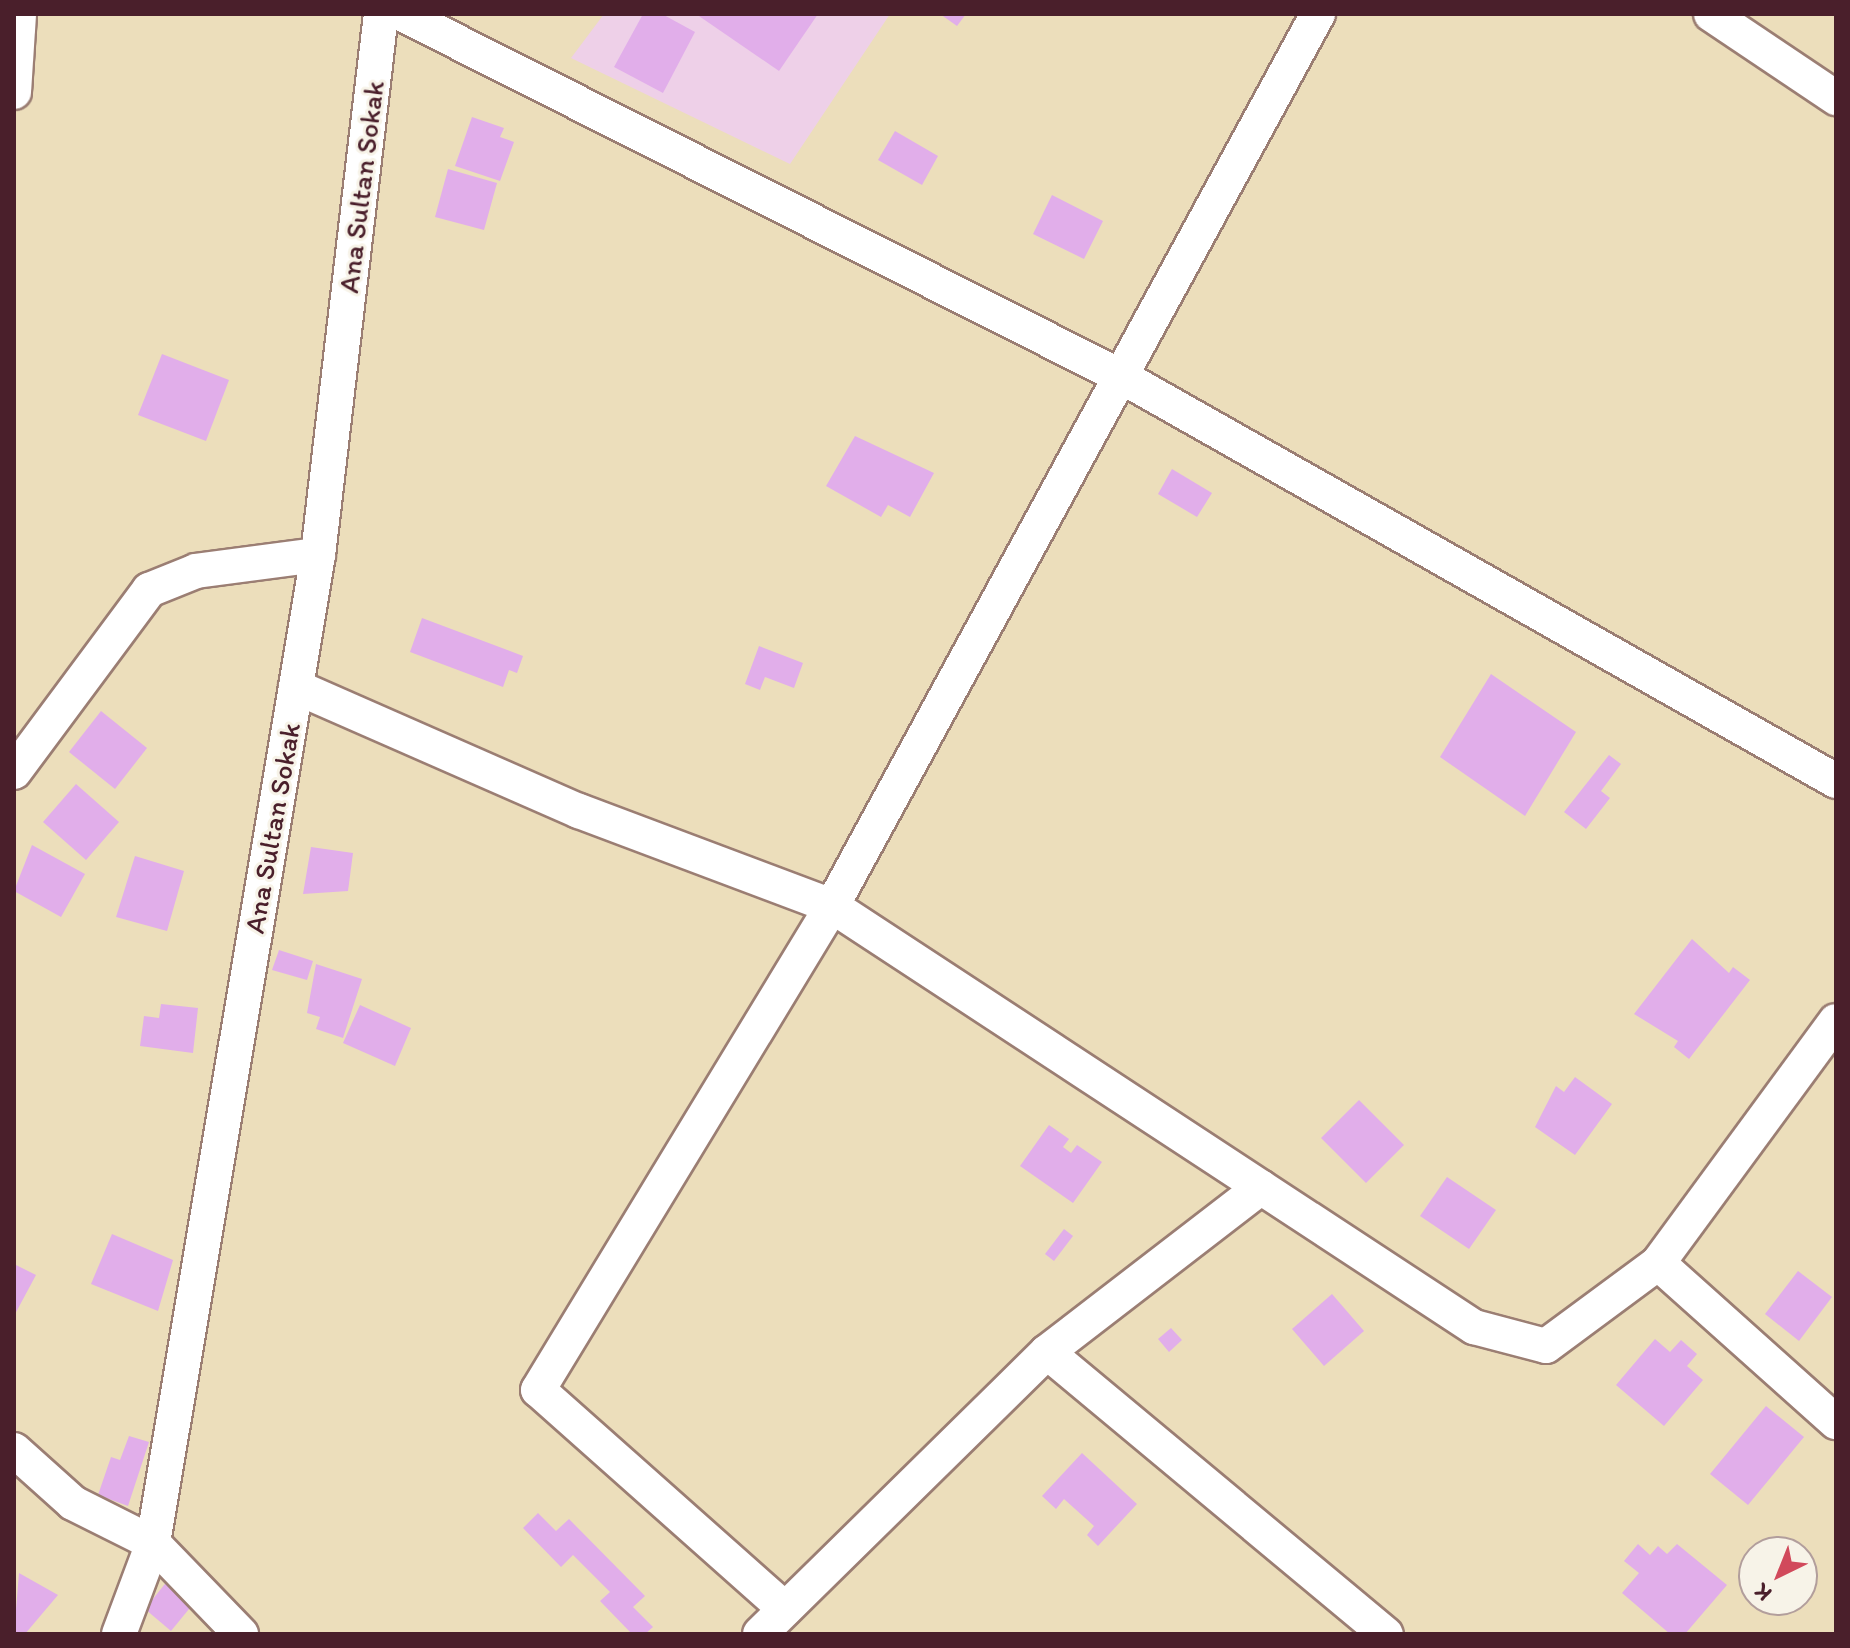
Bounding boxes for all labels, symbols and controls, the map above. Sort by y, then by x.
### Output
street label: Ana Sultan Sokak [331,79,391,295]
street label: Ana Sultan Sokak [237,720,307,936]
north arrow [1738,1536,1818,1616]
text: K [1748,1578,1777,1607]

